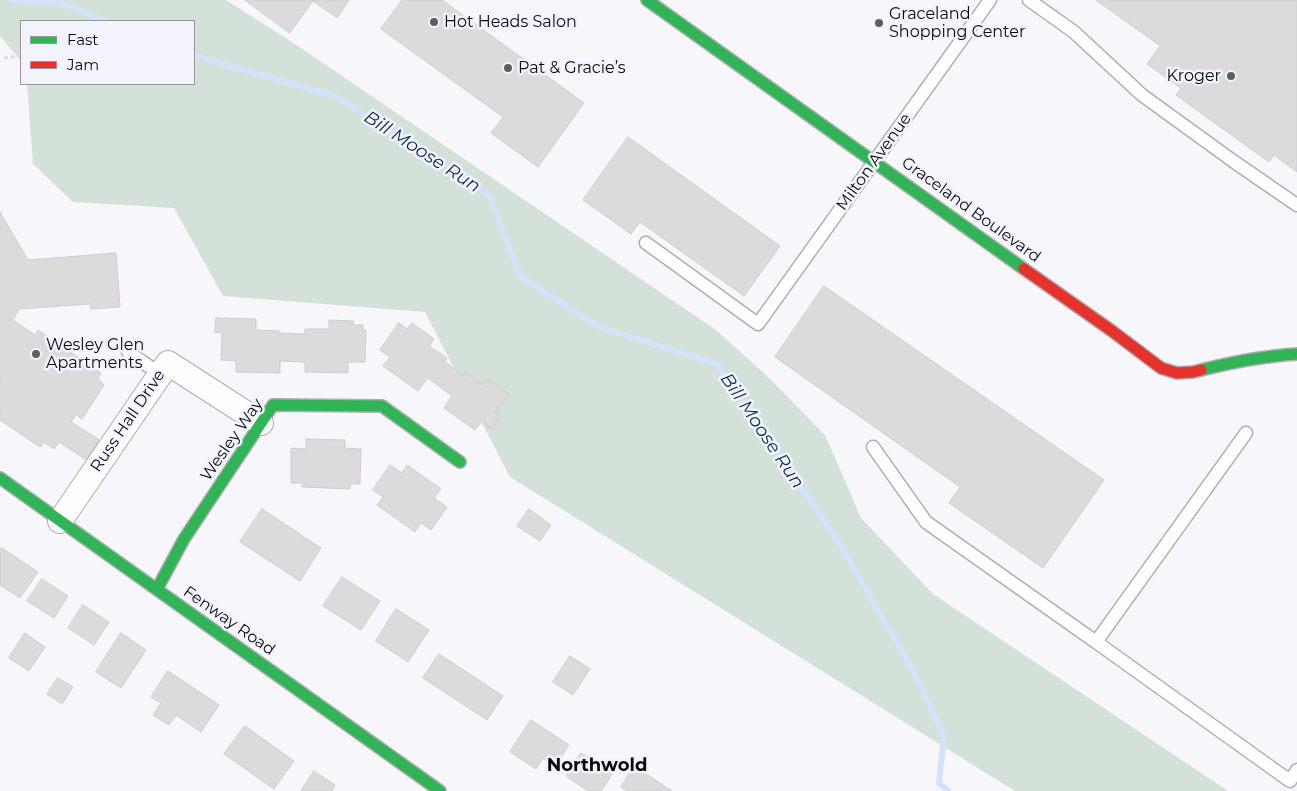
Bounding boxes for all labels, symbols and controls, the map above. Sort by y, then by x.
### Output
place label: Graceland Shopping Center [889,4,1025,42]
place label: Hot Heads Salon [444,12,577,32]
marker: Hot Heads Salon [428,16,440,28]
marker: Graceland Shopping Center [873,17,885,29]
legend [20,20,195,85]
text: Fast [67,30,98,49]
text: Jam [67,55,99,74]
place label: Pat & Gracie’s [518,58,626,78]
marker: Pat & Gracie’s [502,62,514,74]
place label: Kroger [1166,66,1221,86]
marker: Kroger [1225,70,1237,82]
water label: Bill Moose Run [360,106,484,198]
street label: Milton Avenue [832,110,916,214]
street label: Graceland Boulevard [898,153,1044,267]
place label: Wesley Glen Apartments [46,335,144,373]
marker: Wesley Glen Apartments [30,348,42,360]
street label: Russ Hall Drive [87,366,169,476]
water label: Bill Moose Run [716,369,808,493]
street label: Wesley Way [197,395,267,485]
street label: Fenway Road [179,582,279,660]
district label: Northwold [547,755,647,777]

